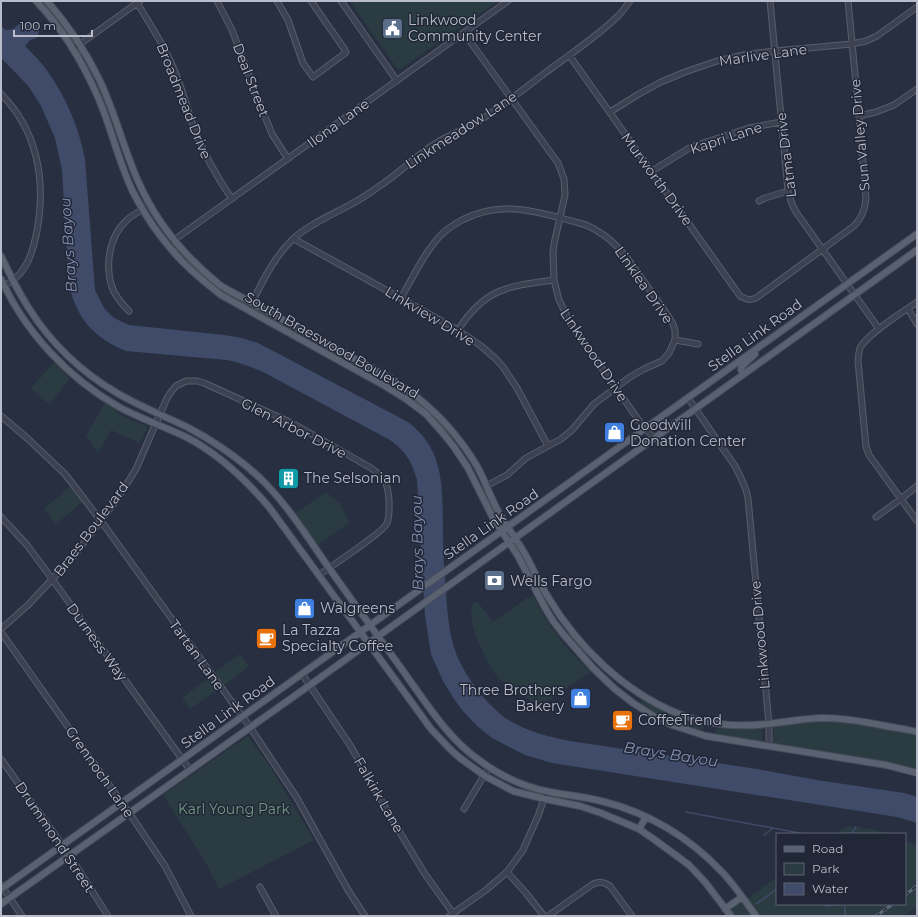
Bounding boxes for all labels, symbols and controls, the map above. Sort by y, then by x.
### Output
place label: Linkwood Community Center [408,11,542,45]
scale bar [14,12,92,38]
public building icon: Linkwood Community Center [380,15,406,41]
text: 100 m [20,18,56,33]
street label: Broadmead Drive [152,40,216,162]
street label: Deal Street [229,40,273,120]
street label: Marlive Lane [718,40,808,70]
street label: Sun Valley Drive [846,78,874,192]
street label: Linkmeadow Lane [402,87,520,173]
street label: Ilona Lane [303,94,373,152]
street label: Latma Drive [772,111,800,199]
street label: Kapri Lane [688,118,764,158]
street label: Murworth Drive [617,129,697,229]
water label: Brays Bayou [55,197,81,293]
street label: Linklea Drive [611,243,677,327]
street label: Linkview Drive [382,282,478,350]
street label: South Braeswood Boulevard [241,288,423,402]
street label: Stella Link Road [704,295,806,375]
street label: Linkwood Drive [556,305,632,405]
street label: Glen Arbor Drive [238,394,350,462]
place label: Goodwill Donation Center [630,416,747,450]
shop icon: Goodwill Donation Center [602,420,628,446]
building icon: The Selsonian [276,465,302,491]
place label: The Selsonian [304,469,401,487]
street label: Braes Boulevard [49,478,133,580]
street label: Stella Link Road [440,484,542,564]
water label: Brays Bayou [407,495,427,591]
bank icon: Wells Fargo [481,568,507,594]
place label: Wells Fargo [510,572,592,590]
street label: Linkwood Drive [746,580,774,690]
shop icon: Walgreens [291,595,317,621]
street label: Durness Way [63,599,132,685]
place label: Walgreens [320,599,395,617]
street label: Tartan Lane [165,616,229,694]
place label: La Tazza Specialty Coffee [282,621,393,655]
cafe icon: La Tazza Specialty Coffee [254,625,280,651]
street label: Stella Link Road [177,672,279,752]
place label: Three Brothers Bakery [460,681,564,715]
shop icon: Three Brothers Bakery [567,685,593,711]
cafe icon: CoffeeTrend [609,707,635,733]
place label: CoffeeTrend [638,711,722,729]
street label: Grennoch Lane [62,723,138,821]
water label: Brays Bayou [622,737,720,771]
street label: Falkirk Lane [350,754,408,836]
street label: Drummond Street [11,778,99,896]
park label: Karl Young Park [178,800,291,818]
legend [776,833,906,905]
text: Road [812,841,843,856]
text: Park [812,861,840,876]
text: Water [812,881,849,896]

